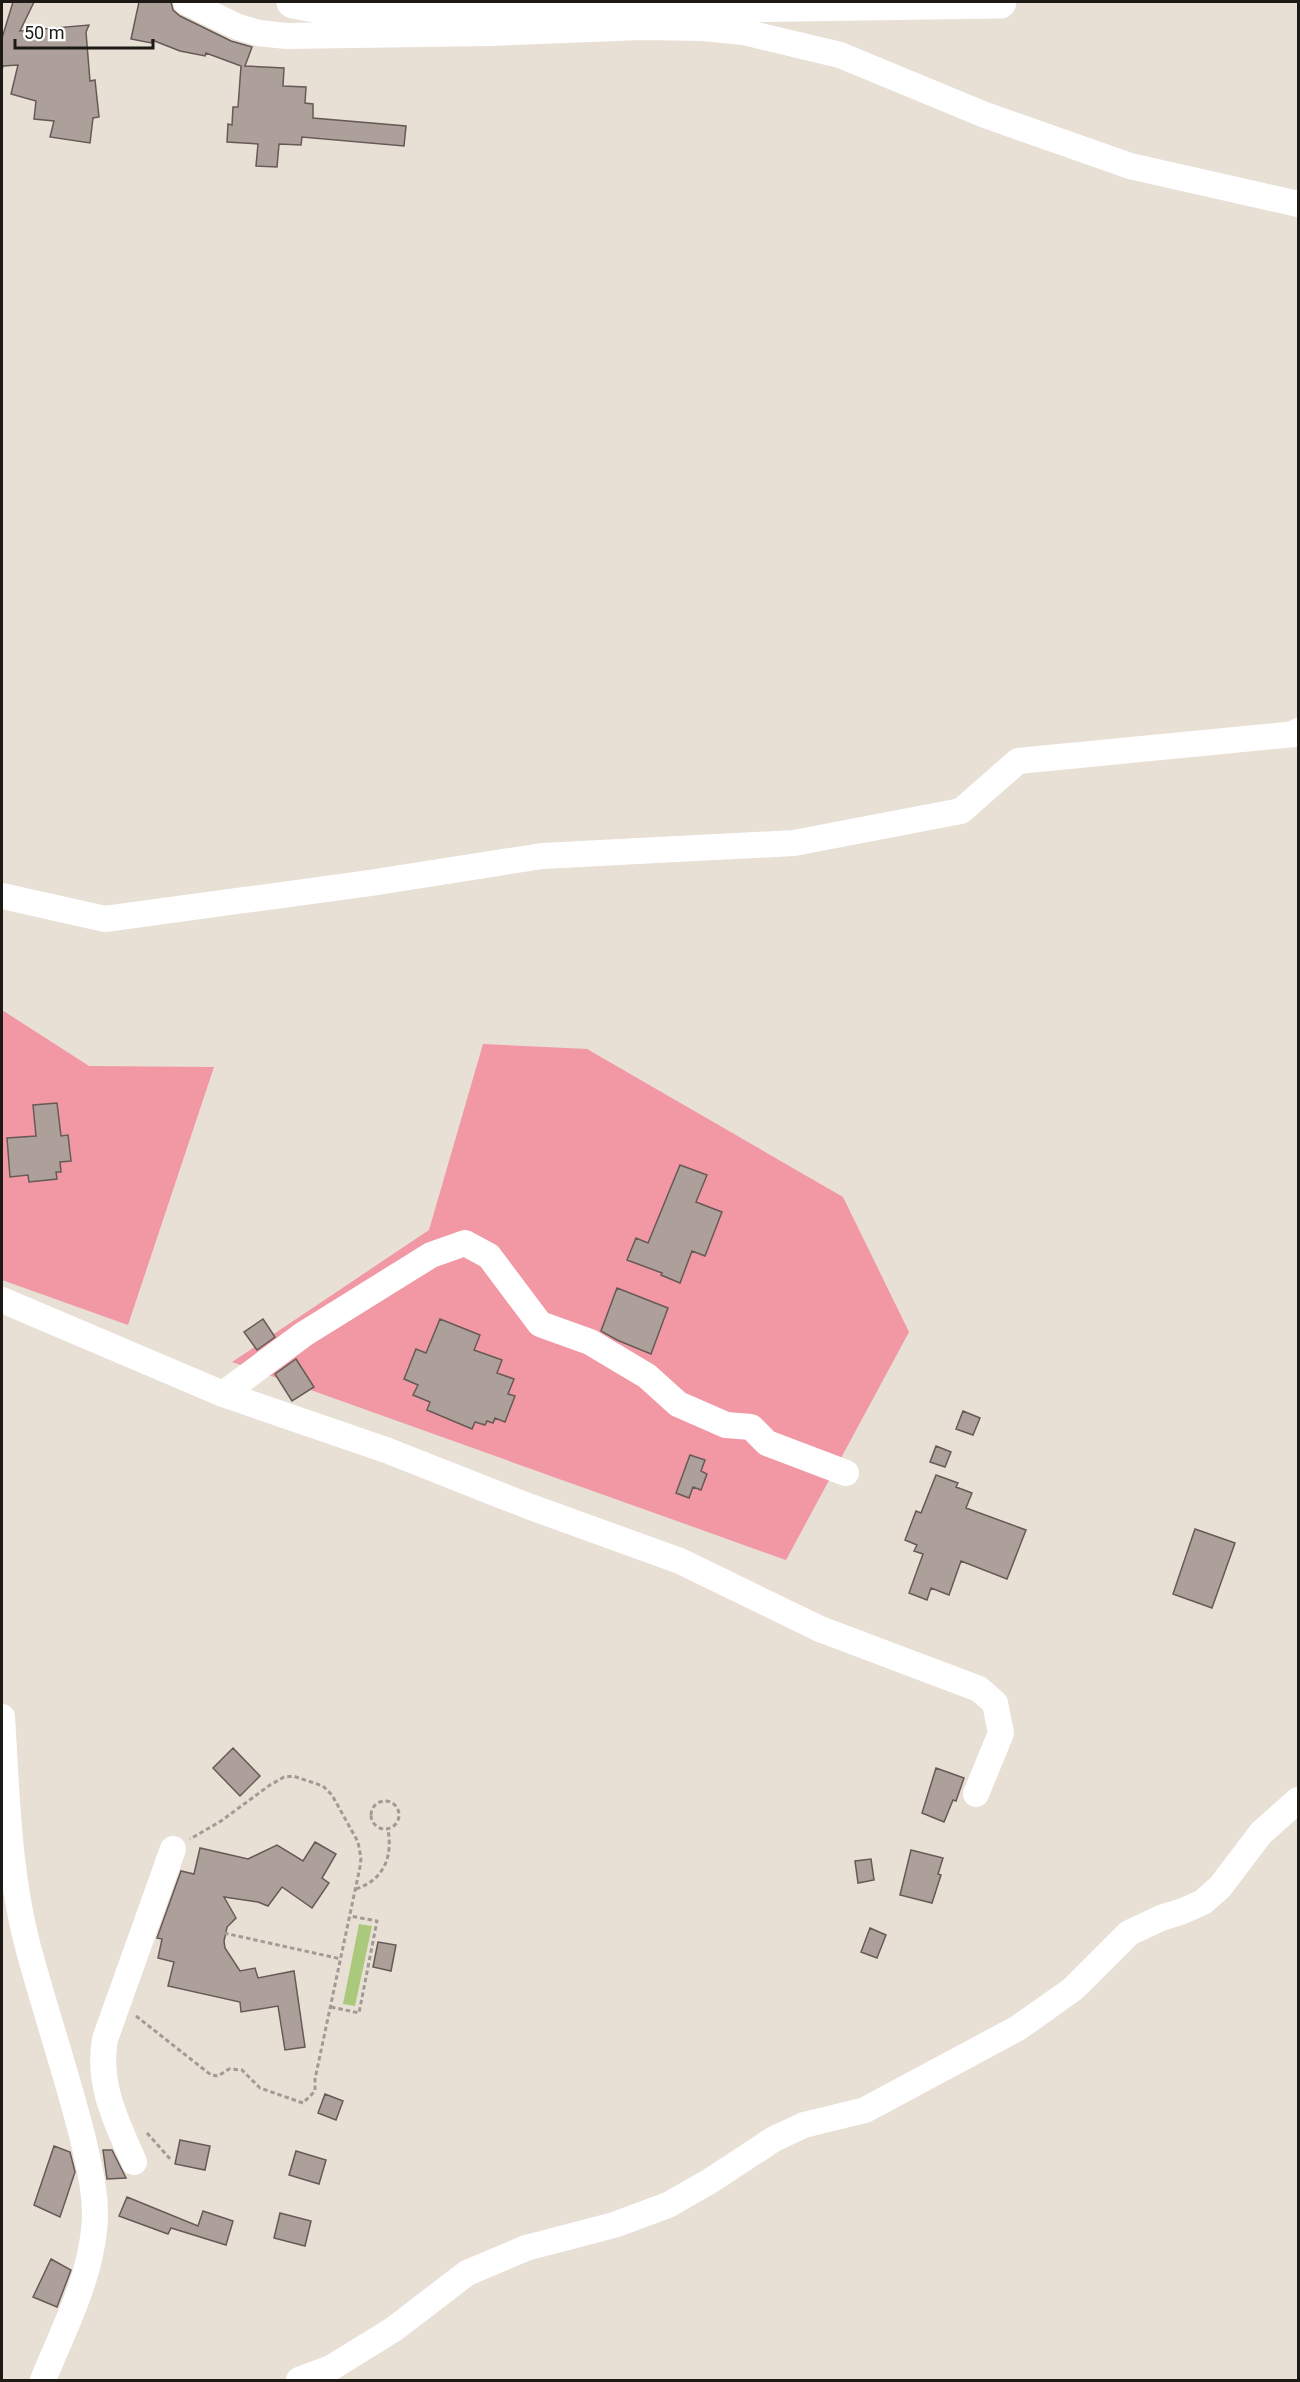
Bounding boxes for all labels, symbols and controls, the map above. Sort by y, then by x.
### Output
scale bar [15,12,153,50]
text: 50 m [24,22,64,43]

